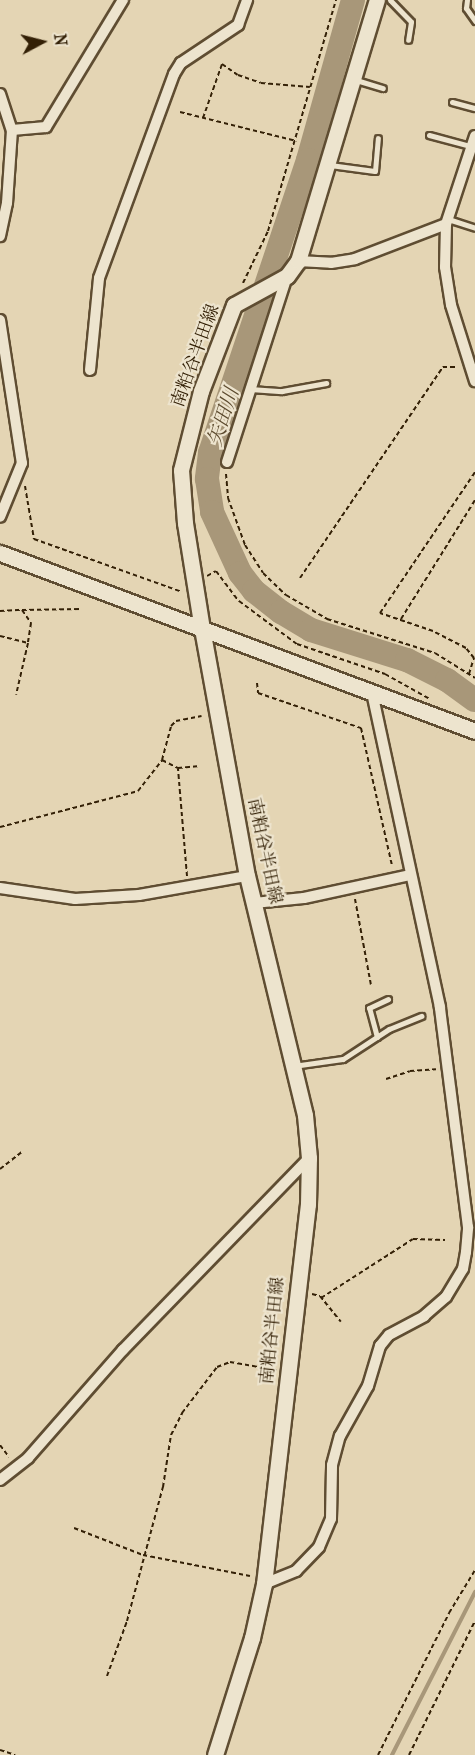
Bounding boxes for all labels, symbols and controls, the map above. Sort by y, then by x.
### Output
north arrow [12,12,72,72]
text: N [50,33,71,47]
street label: 南粕谷半田線 [167,302,225,410]
water label: 矢田川 [202,385,244,449]
street label: 南粕谷半田線 [242,796,286,906]
street label: 南粕谷半田線 [257,1276,289,1386]

